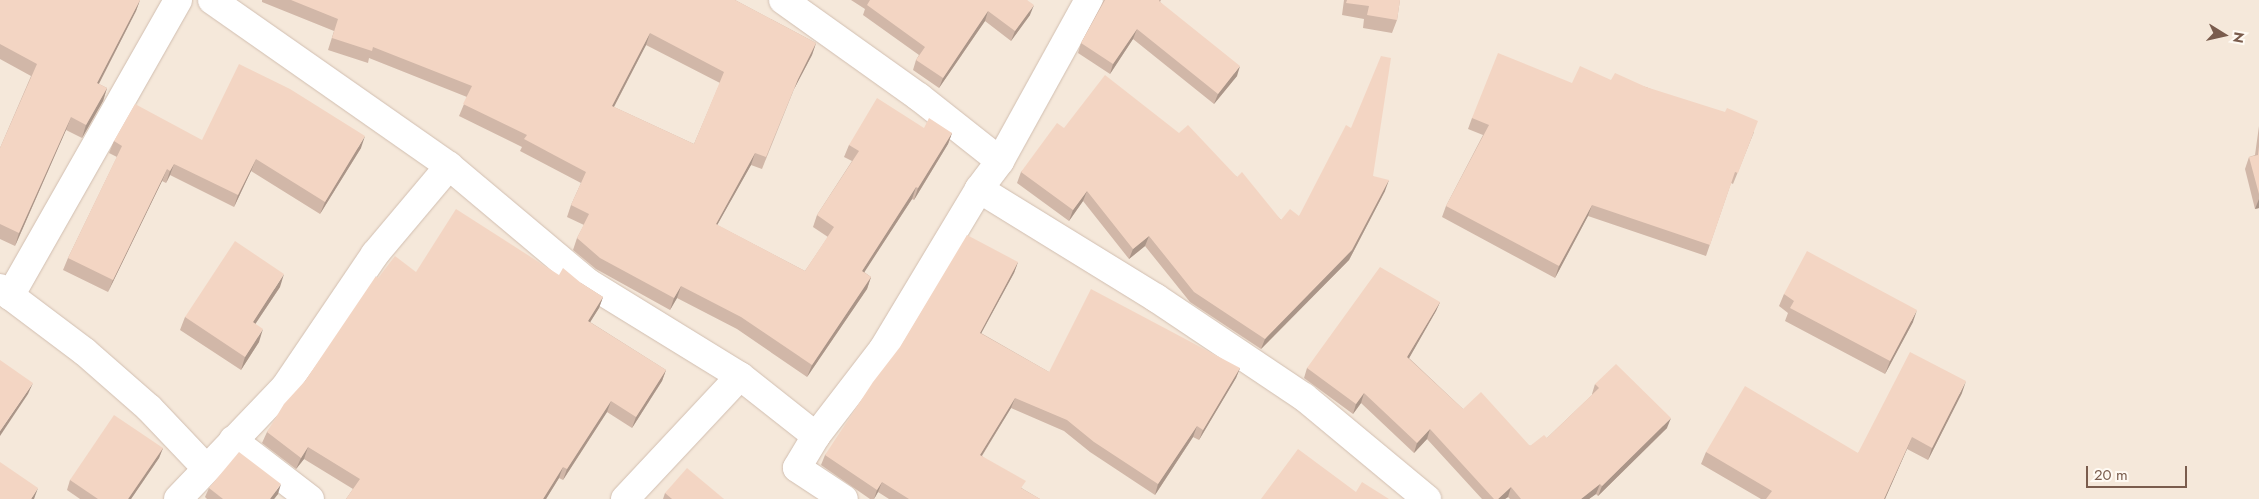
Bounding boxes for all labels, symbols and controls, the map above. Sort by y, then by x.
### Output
north arrow [2199,10,2249,60]
text: N [2228,30,2250,45]
scale bar [2089,456,2190,488]
text: 20 m [2094,464,2128,486]

